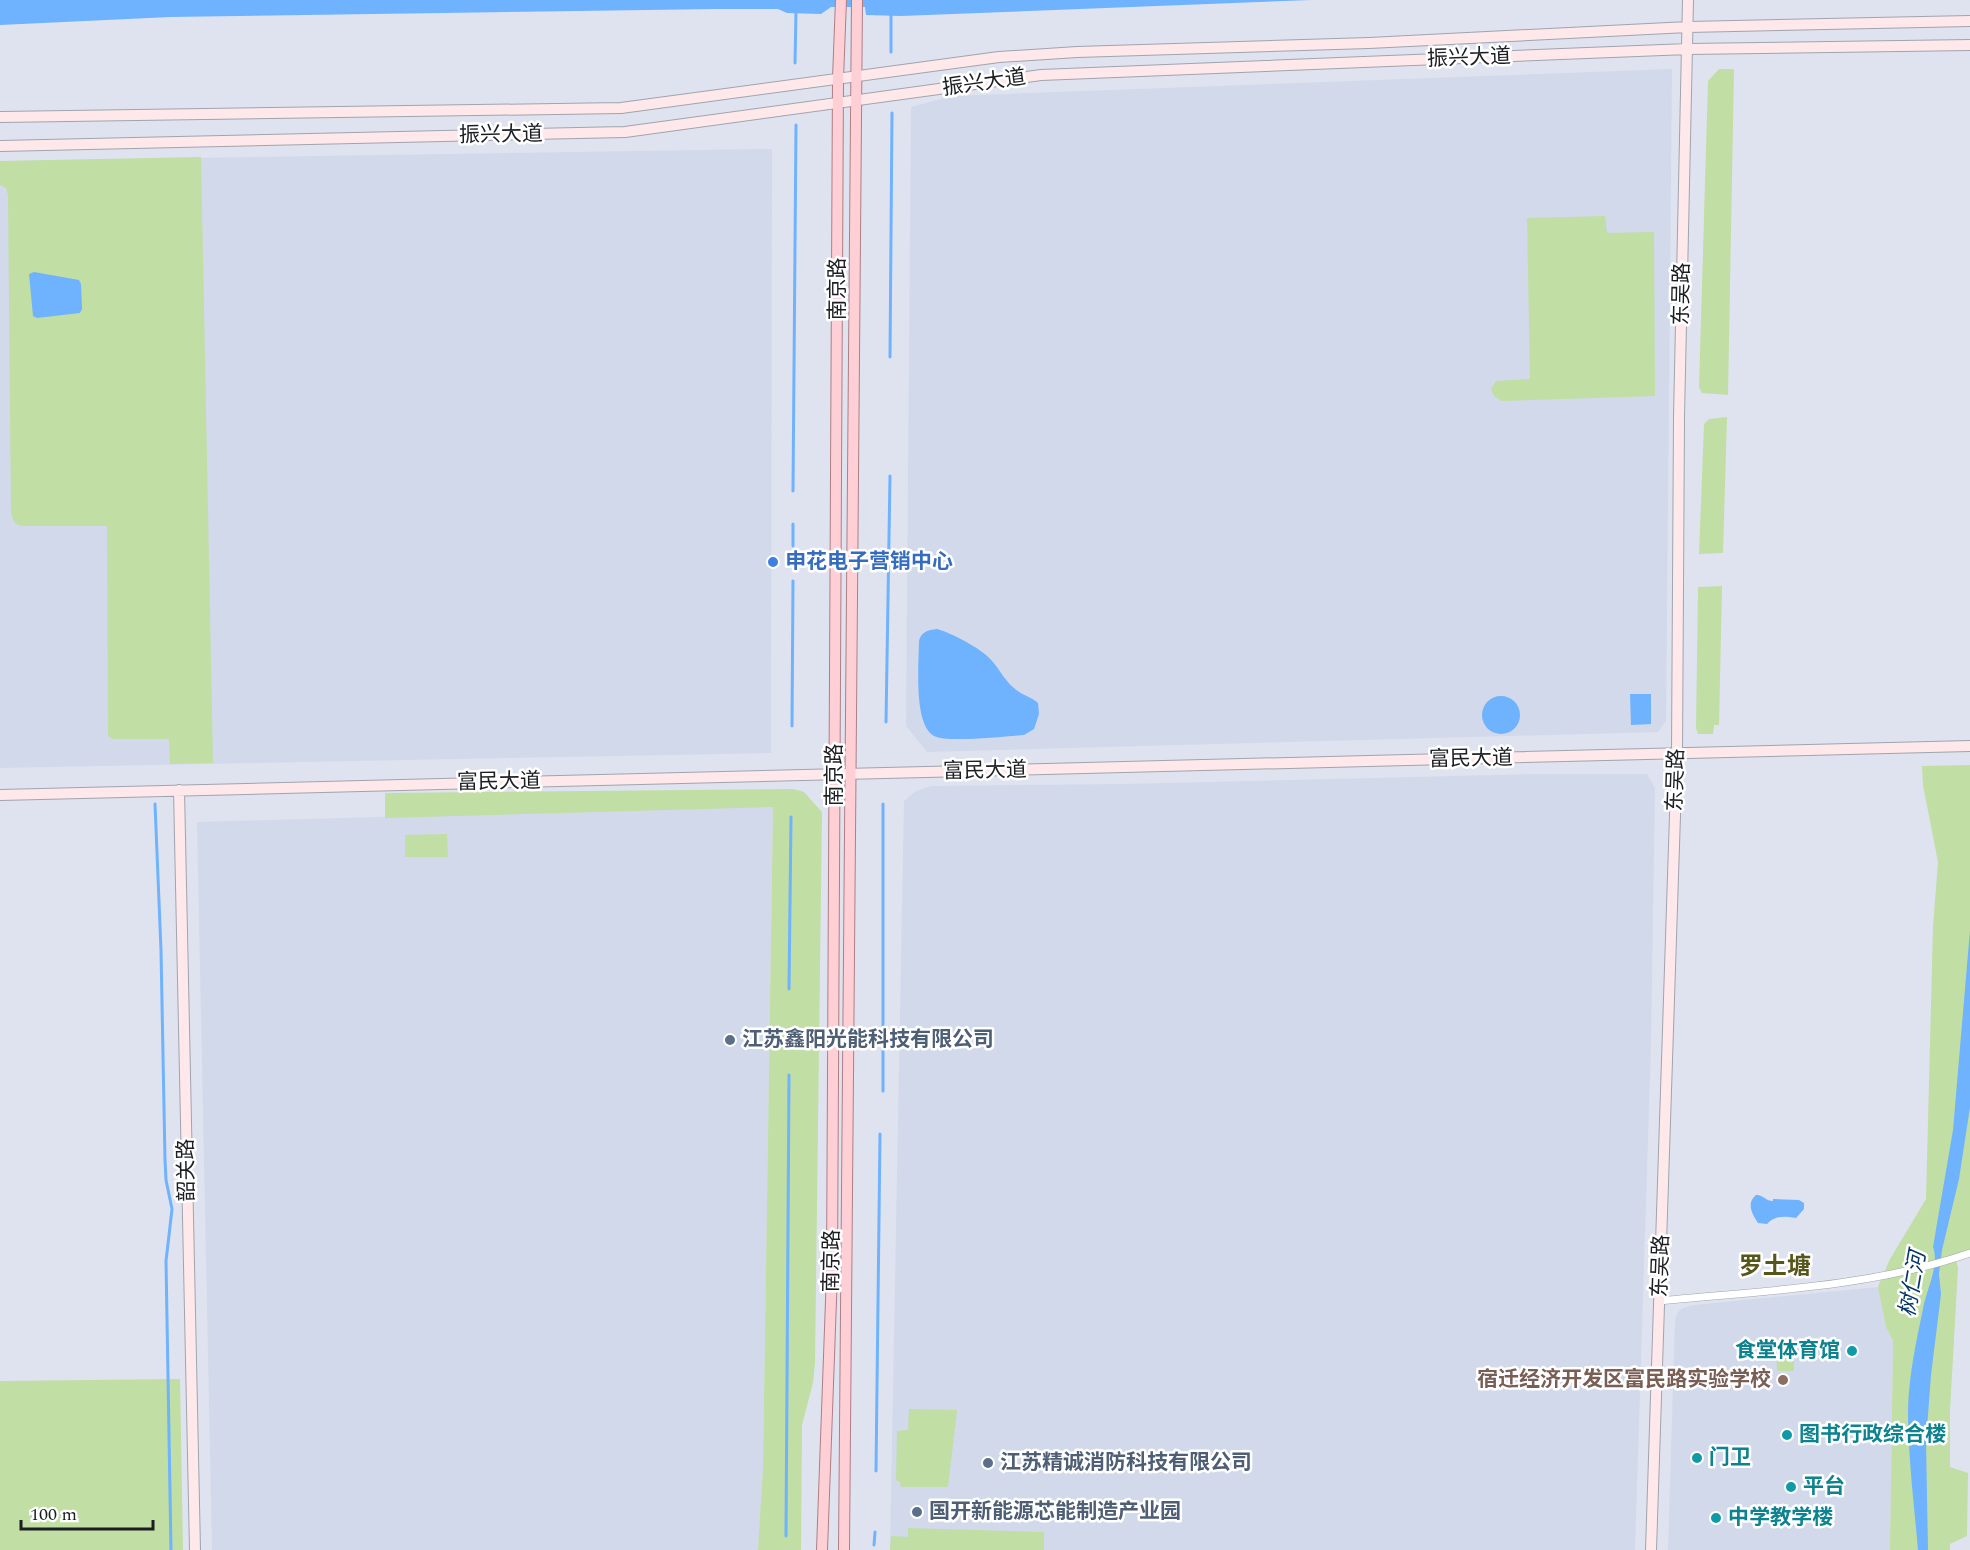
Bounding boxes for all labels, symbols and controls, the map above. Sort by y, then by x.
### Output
street label: 振兴大道 [1426,41,1512,75]
street label: 振兴大道 [940,61,1028,105]
street label: 振兴大道 [459,118,543,152]
street label: 南京路 [822,258,854,321]
street label: 东吴路 [1665,262,1699,326]
place label: 申花电子营销中心 [785,546,953,578]
marker: 申花电子营销中心 [766,555,780,569]
street label: 富民大道 [1429,742,1513,776]
street label: 南京路 [819,744,851,807]
street label: 东吴路 [1659,748,1693,812]
street label: 富民大道 [943,754,1027,788]
street label: 富民大道 [457,765,541,799]
place label: 江苏鑫阳光能科技有限公司 [742,1024,994,1056]
marker: 江苏鑫阳光能科技有限公司 [723,1033,737,1047]
street label: 韶关路 [170,1138,204,1202]
street label: 南京路 [815,1229,849,1293]
street label: 东吴路 [1644,1234,1678,1298]
water label: 树仁河 [1891,1245,1936,1319]
district label: 罗土塘 [1739,1249,1811,1285]
place label: 食堂体育馆 [1735,1335,1840,1367]
marker: 食堂体育馆 [1845,1344,1859,1358]
place label: 宿迁经济开发区富民路实验学校 [1477,1364,1771,1396]
marker: 宿迁经济开发区富民路实验学校 [1776,1373,1790,1387]
place label: 图书行政综合楼 [1799,1419,1946,1451]
marker: 图书行政综合楼 [1780,1428,1794,1442]
place label: 门卫 [1709,1442,1751,1474]
place label: 江苏精诚消防科技有限公司 [1000,1447,1252,1479]
marker: 门卫 [1690,1451,1704,1465]
marker: 江苏精诚消防科技有限公司 [981,1456,995,1470]
place label: 平台 [1803,1471,1845,1503]
marker: 平台 [1784,1480,1798,1494]
scale bar [21,1493,153,1531]
place label: 国开新能源芯能制造产业园 [929,1496,1181,1528]
text: 100 m [30,1501,77,1528]
place label: 中学教学楼 [1728,1502,1833,1534]
marker: 国开新能源芯能制造产业园 [910,1505,924,1519]
marker: 中学教学楼 [1709,1511,1723,1525]

